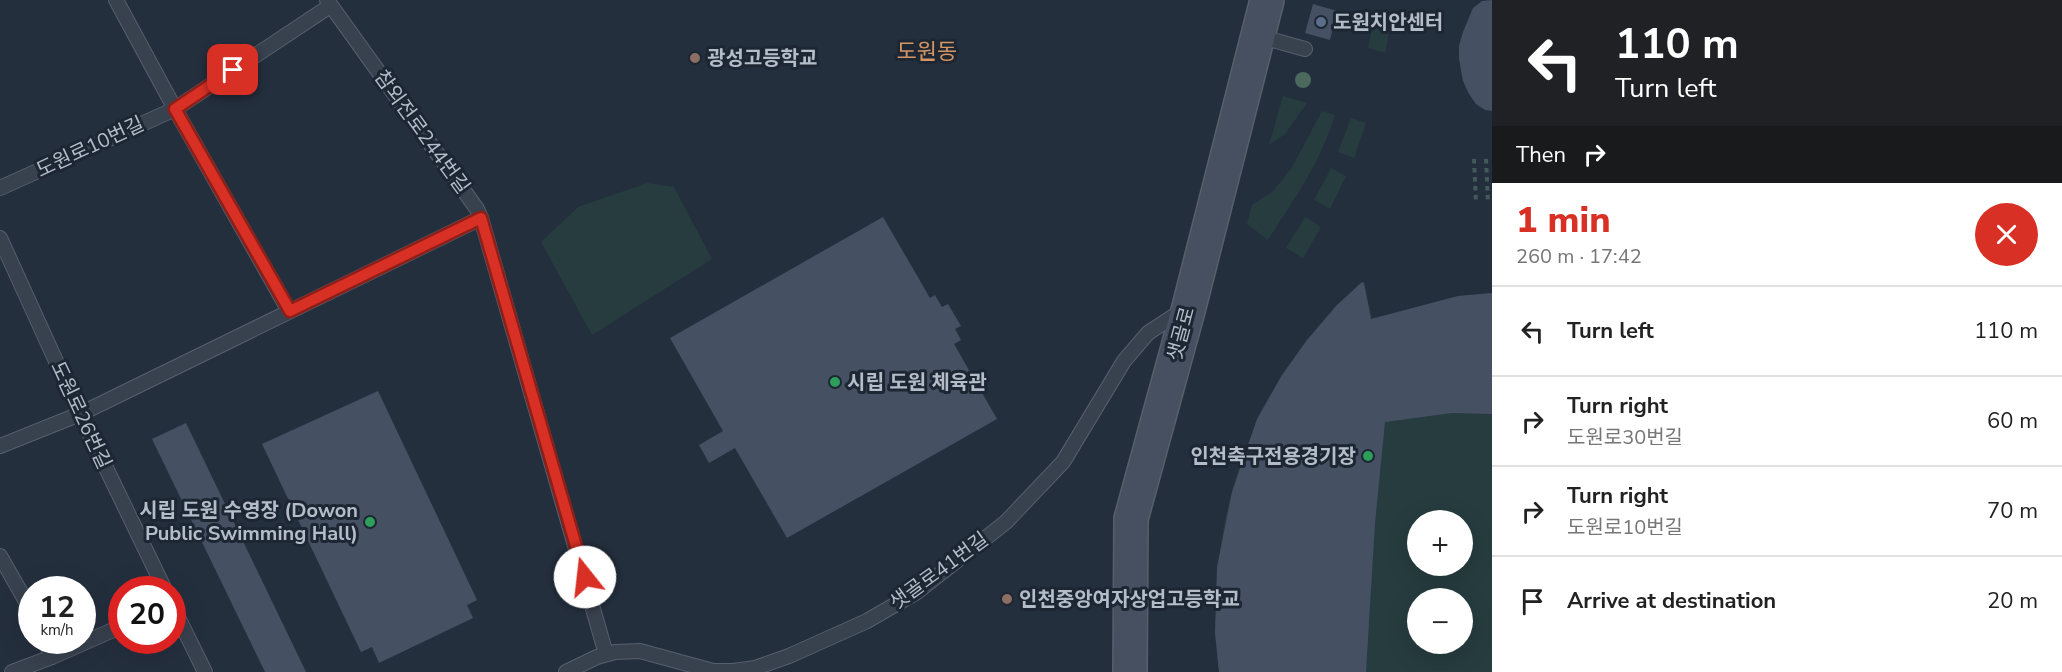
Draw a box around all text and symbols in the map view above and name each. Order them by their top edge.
place label: 도원치안센터 [1333,9,1443,36]
marker: 도원치안센터 [1314,15,1328,29]
text: 110 m [1615,16,1739,73]
icon: left [1516,24,1594,102]
district label: 도원동 [897,37,957,67]
pin [207,44,258,95]
place label: 광성고등학교 [707,45,817,72]
marker: 광성고등학교 [688,51,702,65]
icon: arrive [216,53,249,86]
street label: 참외전로244번길 [368,65,476,199]
text: Turn left [1615,70,1716,107]
street label: 도원로10번길 [32,110,148,184]
icon: right [1578,138,1611,171]
text: Then [1516,140,1566,170]
text: 1 min [1516,196,1611,245]
button: close [1975,203,2038,266]
text: 260 m · 17:42 [1516,243,1642,270]
street label: 샛골로 [1161,304,1201,364]
icon: left [1516,315,1549,348]
text: Turn left [1567,316,1654,346]
text: 110 m [1974,316,2038,346]
street label: 도원로26번길 [44,357,118,473]
place label: 시립 도원 체육관 [847,369,987,396]
marker: 시립 도원 체육관 [828,375,842,389]
text: Turn right [1567,391,1668,421]
icon: right [1516,405,1549,438]
text: 60 m [1987,406,2038,436]
text: 도원로30번길 [1567,424,1683,451]
place label: 인천축구전용경기장 [1190,443,1356,470]
marker: 인천축구전용경기장 [1361,449,1375,463]
text: Turn right [1567,481,1668,511]
icon: right [1516,495,1549,528]
text: 70 m [1987,496,2038,526]
place label: 시립 도원 수영장 (Dowon Public Swimming Hall) [139,497,358,547]
map controls [1407,510,1473,654]
button: + [1407,510,1473,576]
text: 도원로10번길 [1567,514,1683,541]
marker: 시립 도원 수영장 (Dowon Public Swimming Hall) [363,515,377,529]
street label: 샛골로41번길 [884,526,994,616]
position arrow [553,545,617,609]
speed limit sign: 20 [108,576,186,654]
icon: arrive [1516,585,1549,618]
place label: 인천중앙여자상업고등학교 [1019,586,1240,613]
text: Arrive at destination [1567,586,1776,616]
text: 20 m [1987,586,2038,616]
text: 12 [39,587,75,628]
button: − [1407,588,1473,654]
marker: 인천중앙여자상업고등학교 [1000,592,1014,606]
text: km/h [40,620,74,640]

